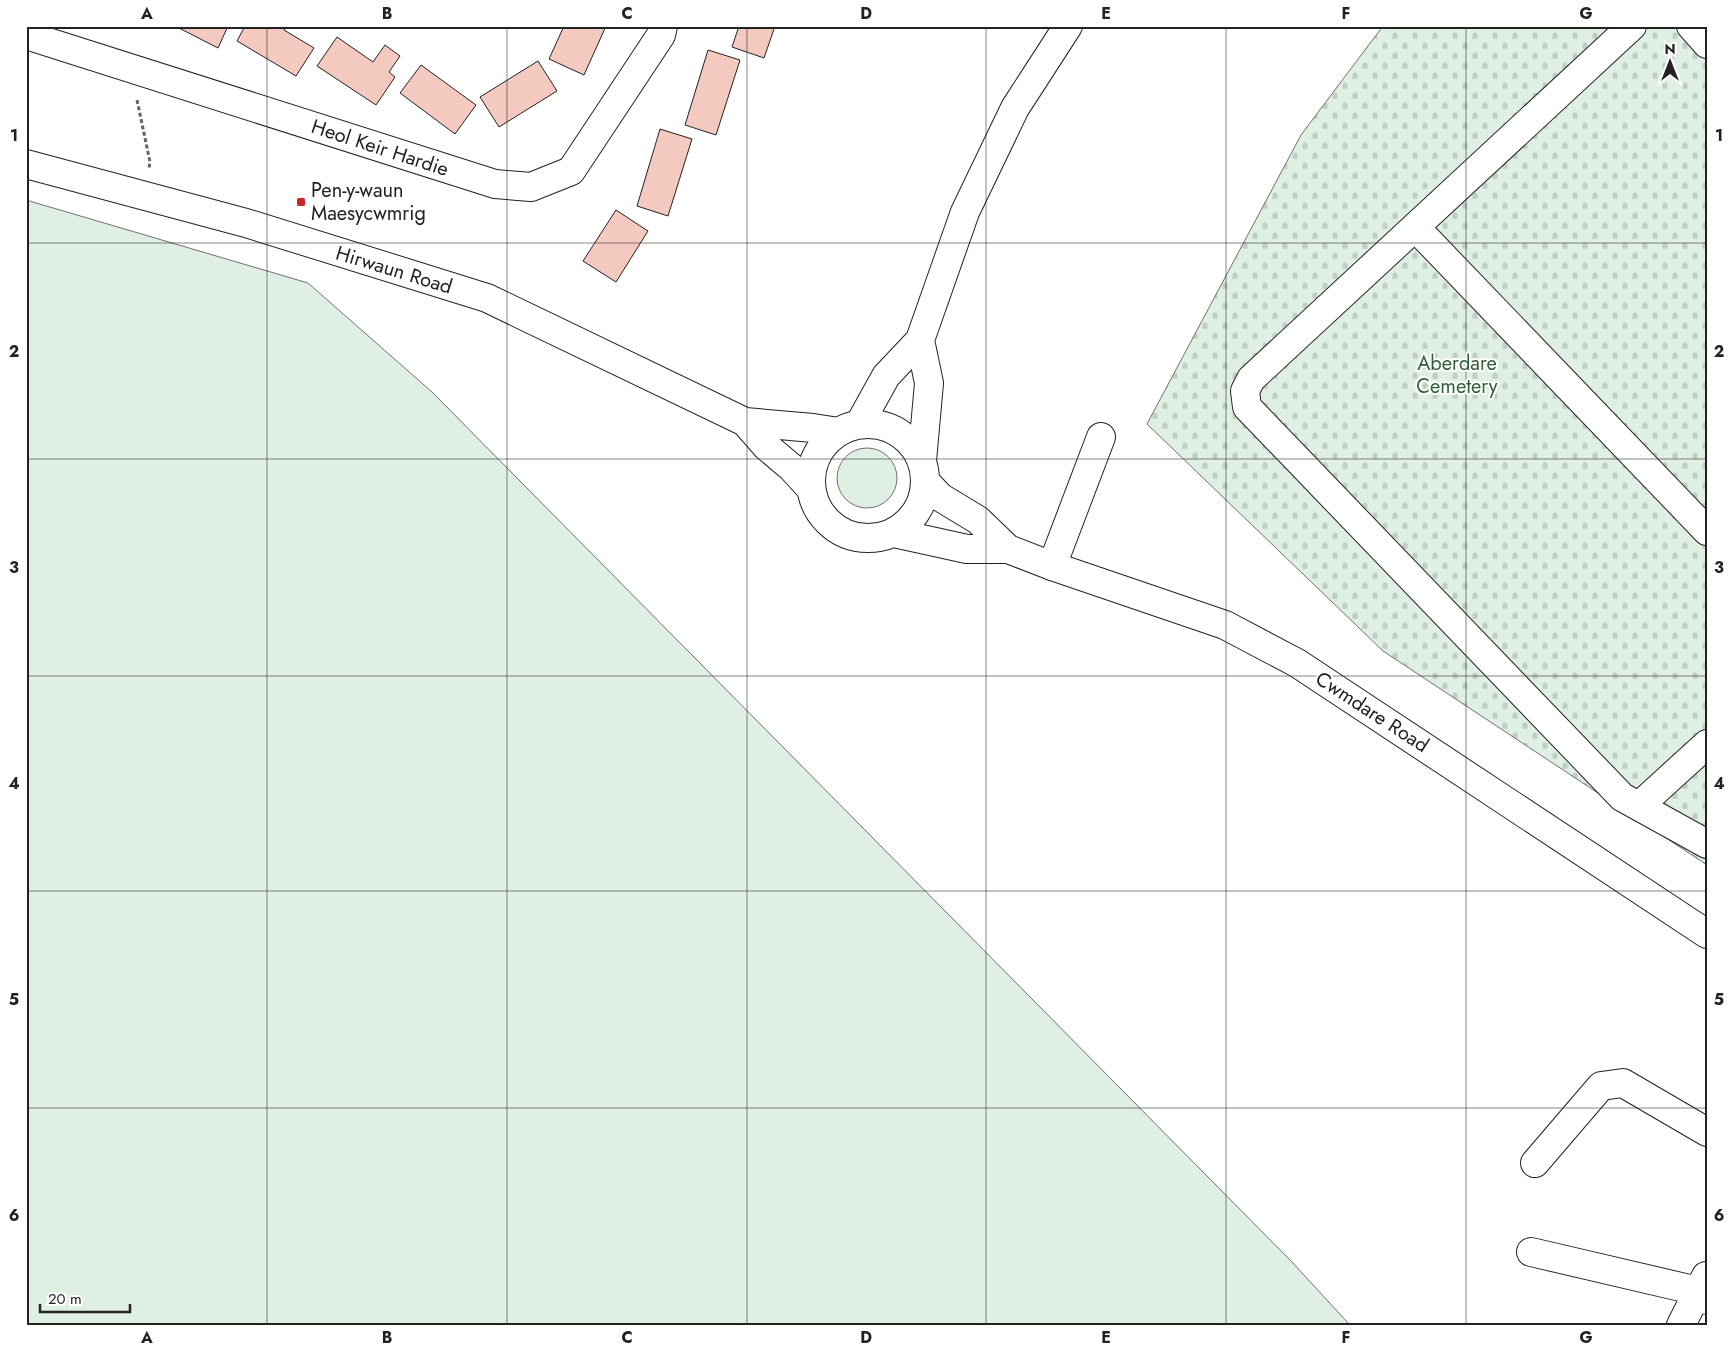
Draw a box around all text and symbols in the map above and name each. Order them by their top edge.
text: A [140,2,153,25]
text: B [382,2,392,25]
text: C [621,2,633,25]
text: D [860,2,872,25]
text: E [1101,2,1111,25]
text: F [1342,2,1350,25]
text: G [1579,2,1593,25]
north arrow [1646,38,1696,88]
text: N [1664,39,1676,59]
street label: Heol Keir Hardie [308,112,452,184]
text: 1 [10,124,18,147]
text: 1 [1715,124,1723,147]
place label: Pen-y-waun Maesycwmrig [311,176,426,228]
marker: Pen-y-waun Maesycwmrig [295,196,307,208]
street label: Hirwaun Road [332,239,456,301]
text: 2 [9,340,19,363]
text: 2 [1714,340,1724,363]
park label: Aberdare Cemetery [1416,349,1498,401]
text: 3 [9,556,19,579]
text: 3 [1714,556,1724,579]
street label: Cwmdare Road [1310,664,1434,760]
text: 4 [8,772,20,795]
text: 4 [1713,772,1725,795]
text: 5 [9,988,19,1011]
text: 5 [1714,988,1724,1011]
text: 6 [9,1204,19,1227]
text: 6 [1714,1204,1724,1227]
scale bar [40,1281,130,1313]
text: 20 m [48,1288,82,1310]
text: A [140,1326,153,1349]
text: B [382,1326,392,1349]
text: C [621,1326,633,1349]
text: D [860,1326,872,1349]
text: E [1101,1326,1111,1349]
text: F [1342,1326,1350,1349]
text: G [1579,1326,1593,1349]

